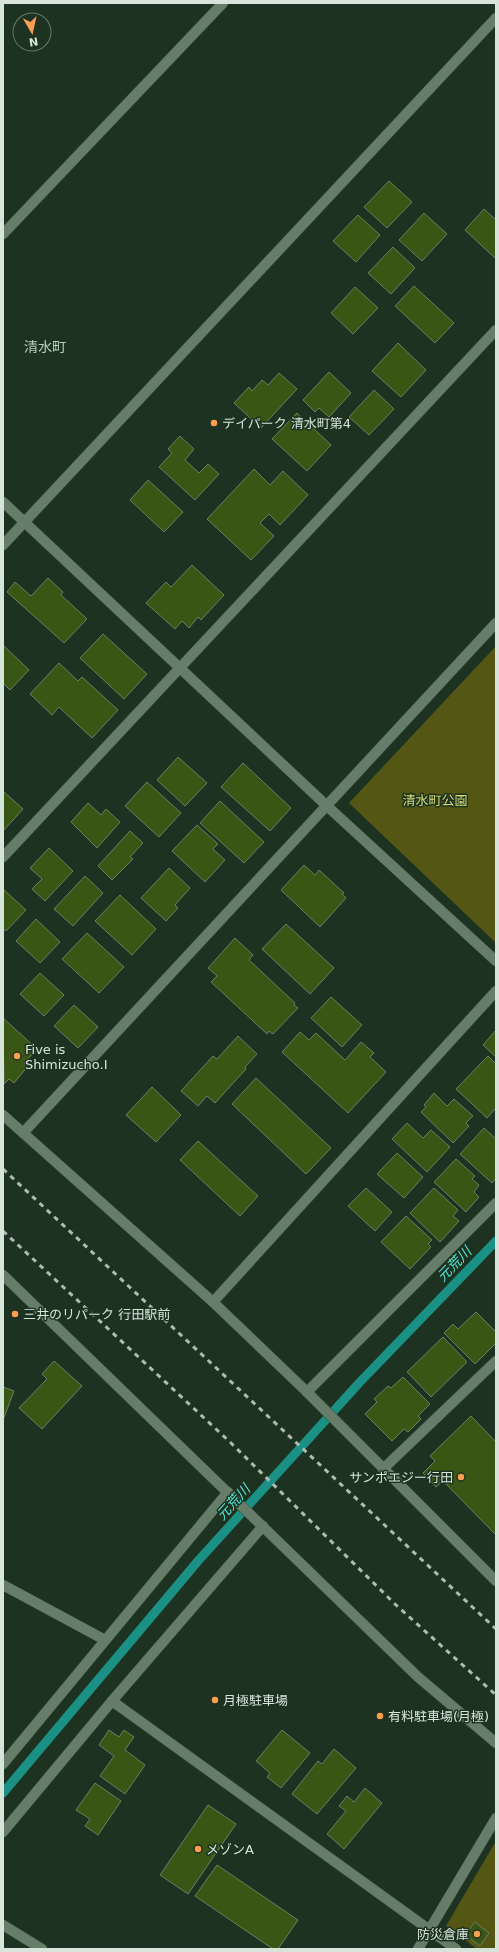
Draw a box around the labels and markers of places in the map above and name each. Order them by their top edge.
place label: デイパーク 清水町第4 [222,416,351,431]
marker: デイパーク 清水町第4 [209,418,219,428]
place label: Five is Shimizucho.Ⅰ [25,1042,108,1072]
marker: Five is Shimizucho.Ⅰ [12,1051,22,1061]
place label: 三井のリパーク 行田駅前 [23,1307,170,1322]
marker: 三井のリパーク 行田駅前 [10,1309,20,1319]
place label: サンポエジー行田 [349,1470,453,1485]
marker: サンポエジー行田 [456,1472,466,1482]
place label: 月極駐車場 [223,1693,288,1708]
marker: 月極駐車場 [210,1695,220,1705]
place label: 有料駐車場(月極) [388,1709,489,1724]
marker: 有料駐車場(月極) [375,1711,385,1721]
place label: メゾンA [206,1842,254,1857]
marker: メゾンA [193,1844,203,1854]
place label: 防災倉庫 [417,1927,469,1942]
marker: 防災倉庫 [472,1929,482,1939]

